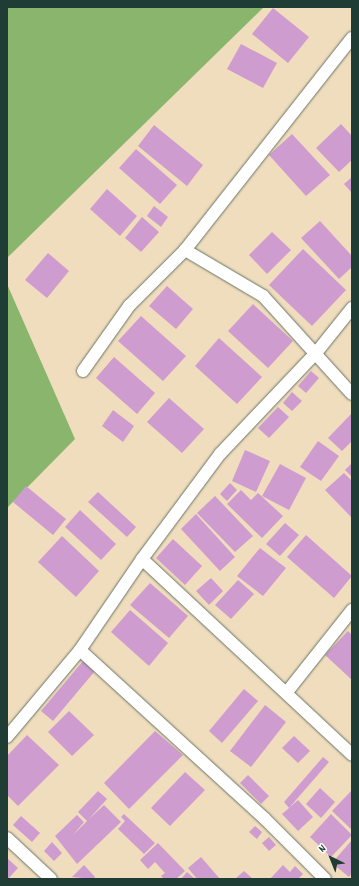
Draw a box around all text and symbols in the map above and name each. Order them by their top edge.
north arrow [311,838,351,878]
text: N [315,842,330,857]

